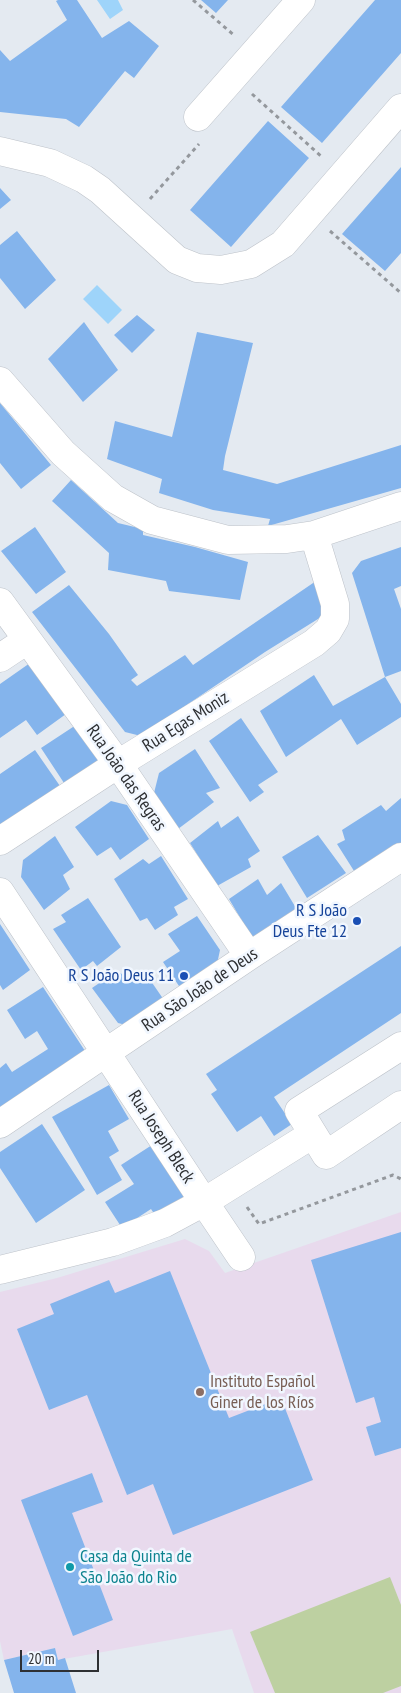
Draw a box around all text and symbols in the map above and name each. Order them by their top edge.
street label: Rua Egas Moniz [139,687,233,757]
street label: Rua João das Regras [81,721,171,835]
place label: R S João Deus Fte 12 [273,900,347,942]
marker: R S João Deus Fte 12 [351,915,363,927]
street label: Rua São João de Deus [138,943,262,1037]
place label: R S João Deus 11 [68,965,174,987]
marker: R S João Deus 11 [178,970,190,982]
street label: Rua Joseph Bleck [123,1087,199,1187]
place label: Instituto Español Giner de los Ríos [210,1371,315,1414]
marker: Instituto Español Giner de los Ríos [194,1386,206,1398]
place label: Casa da Quinta de São João do Rio [80,1546,192,1588]
marker: Casa da Quinta de São João do Rio [64,1561,76,1573]
scale bar [22,1640,101,1672]
text: 20 m [28,1649,54,1668]

